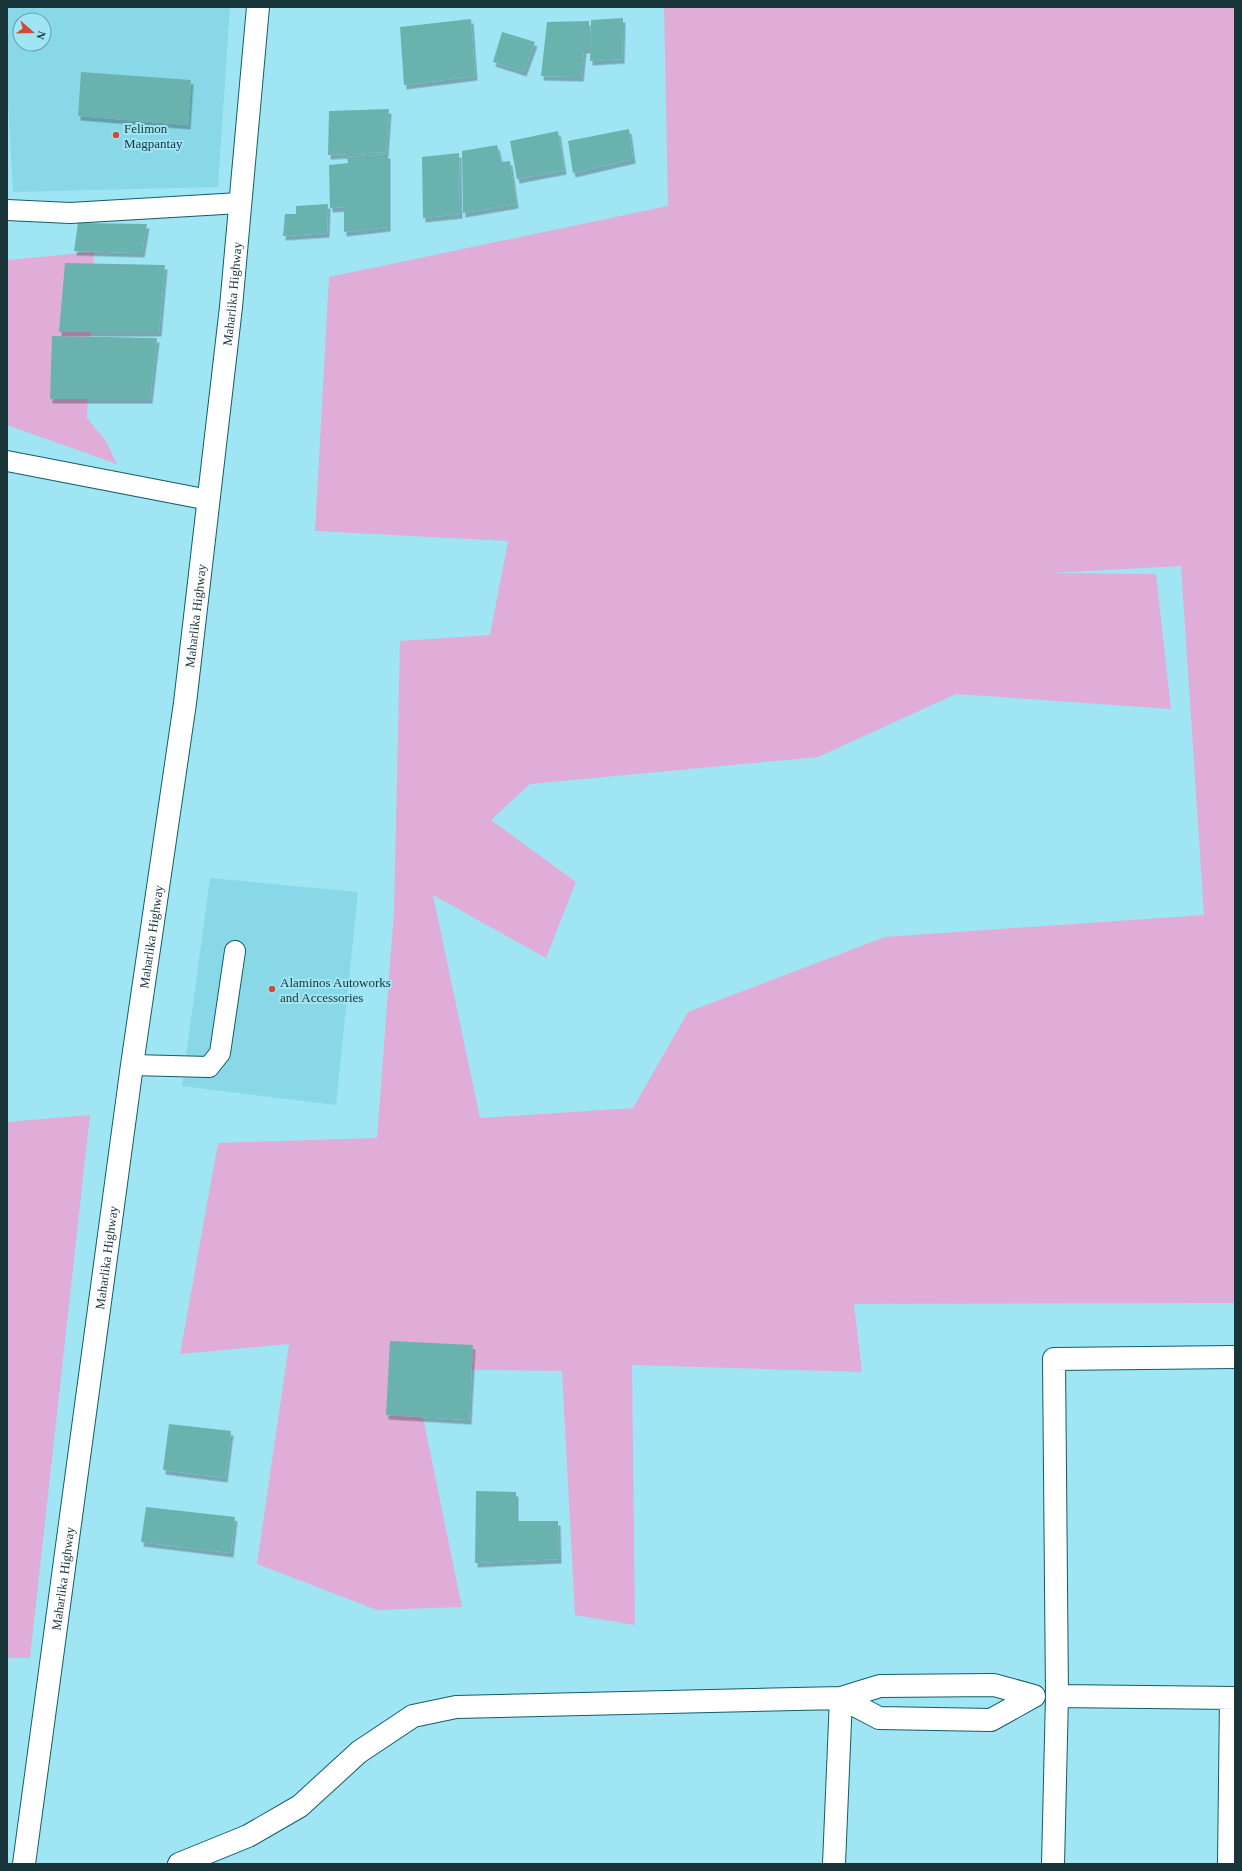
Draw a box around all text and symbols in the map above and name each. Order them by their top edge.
north arrow [12,12,52,52]
text: N [34,30,48,41]
place label: Felimon Magpantay [124,121,183,151]
marker: Felimon Magpantay [111,130,121,140]
street label: Maharlika Highway [220,241,245,347]
street label: Maharlika Highway [182,563,209,669]
street label: Maharlika Highway [136,883,166,989]
place label: Alaminos Autoworks and Accessories [280,975,391,1005]
marker: Alaminos Autoworks and Accessories [267,984,277,994]
street label: Maharlika Highway [92,1204,121,1310]
street label: Maharlika Highway [49,1525,78,1631]

